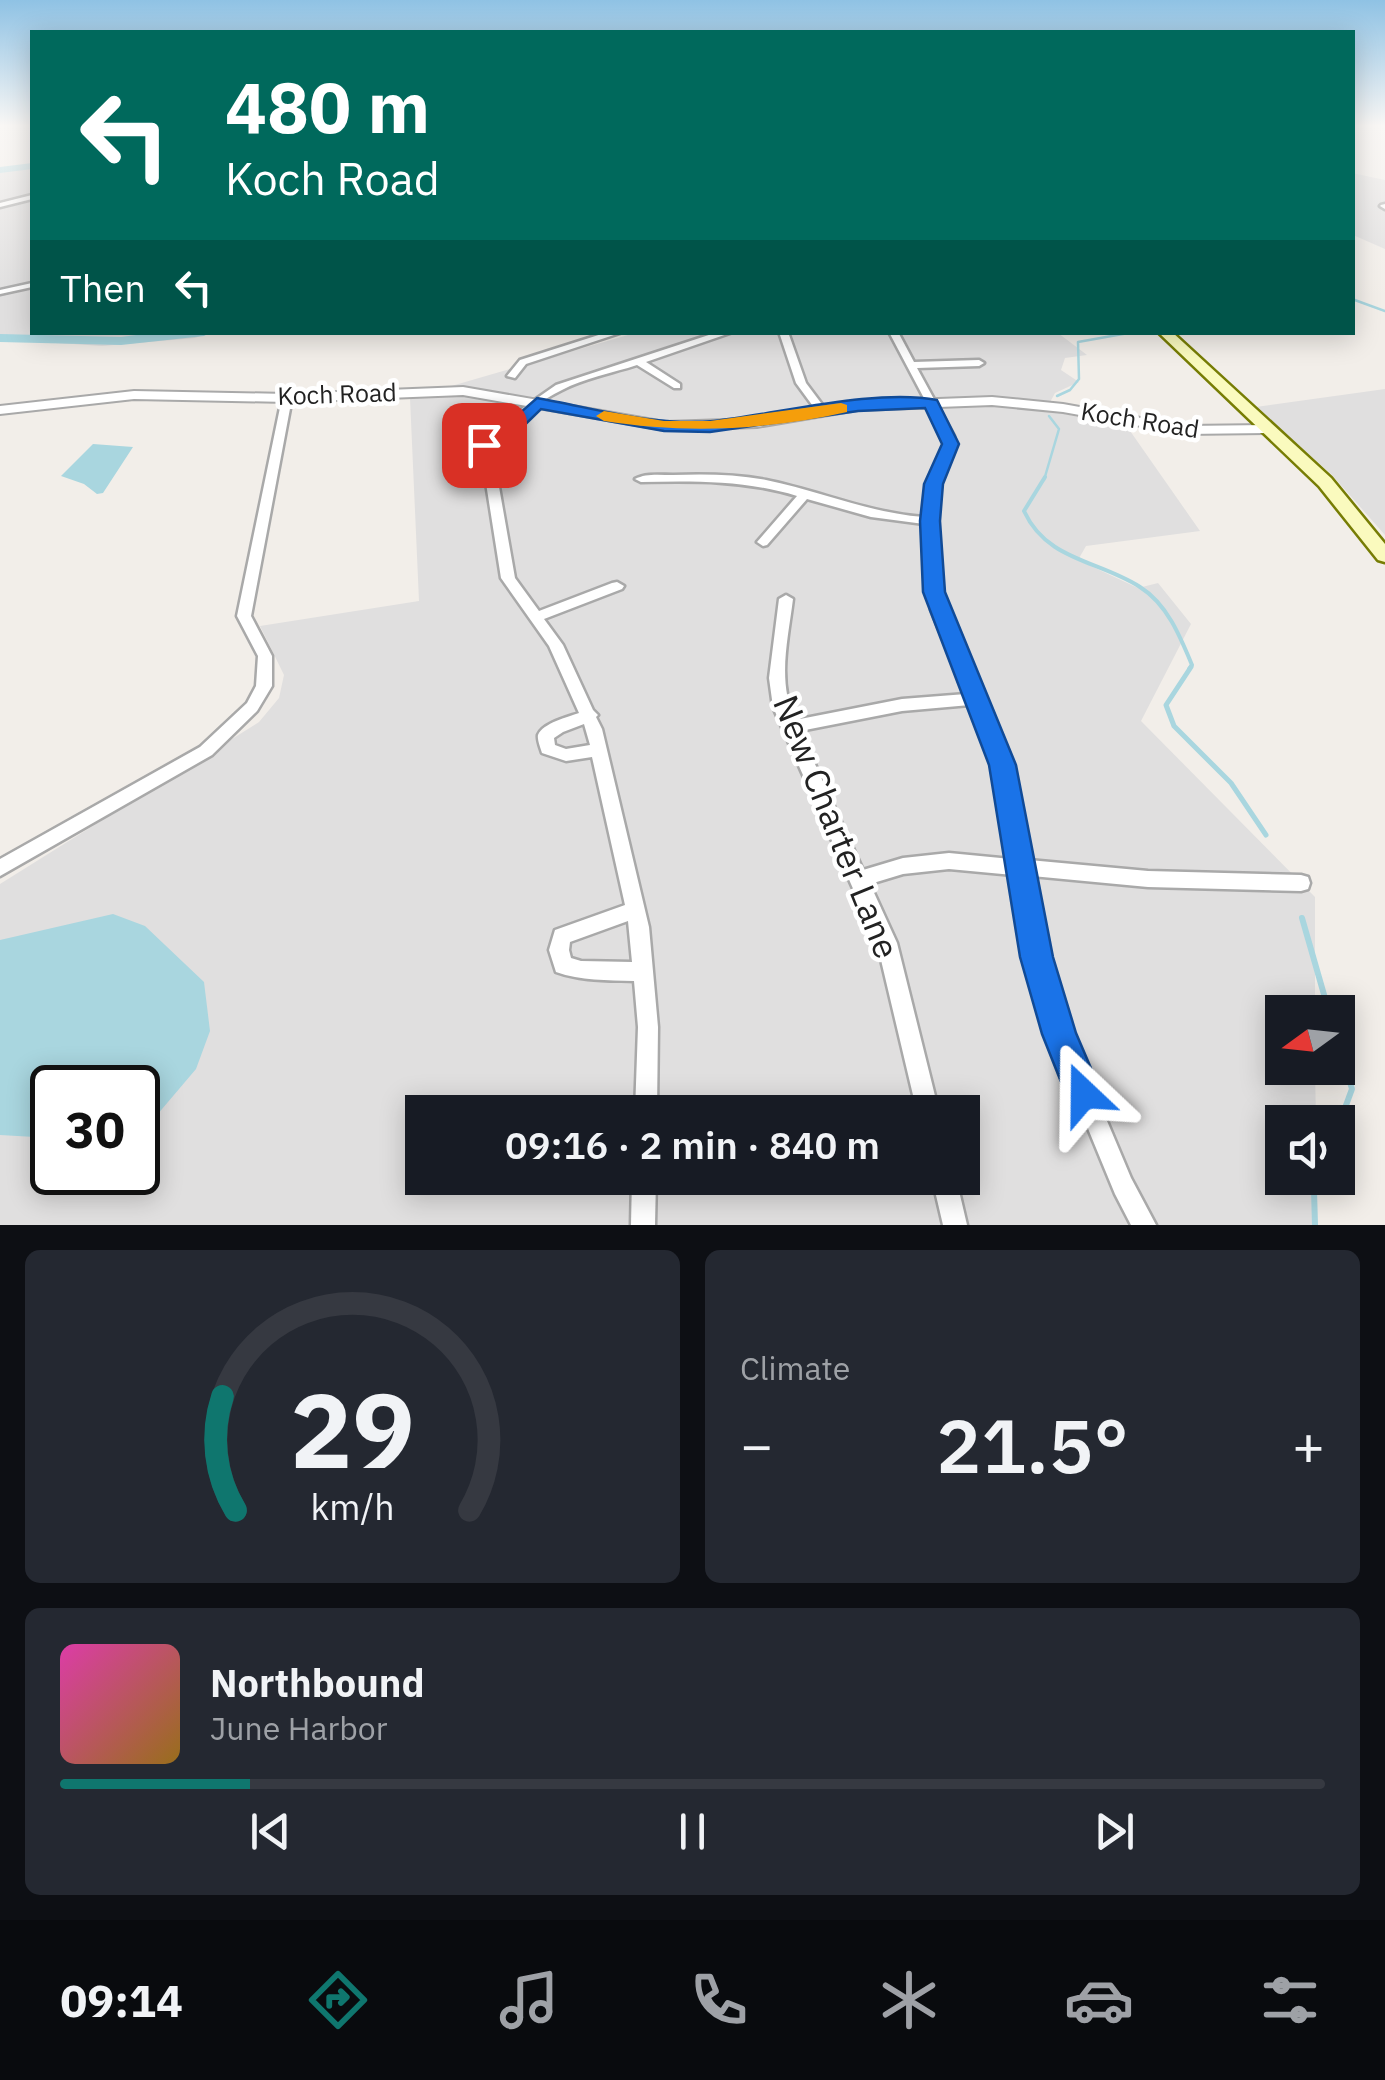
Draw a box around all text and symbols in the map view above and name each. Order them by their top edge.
text: 480 m [225,61,430,152]
icon: left [60,70,190,200]
text: Koch Road [225,149,440,207]
icon: left [166,260,221,315]
text: Then [60,263,146,312]
street label: Koch Road [277,375,397,412]
street label: Koch Road [1079,394,1202,445]
pin [442,403,527,488]
icon: arrive [457,418,512,473]
street label: New Charter Lane [763,688,911,965]
north arrow [1265,995,1355,1085]
map controls [1265,995,1355,1195]
position arrow [1032,1042,1136,1146]
speed limit sign: 30 [30,1065,160,1195]
button: sound [1265,1105,1355,1195]
text: 09:16 · 2 min · 840 m [505,1120,880,1169]
text: Climate [740,1347,850,1389]
text: 29 [290,1361,415,1497]
text: 21.5° [936,1396,1129,1494]
text: − [740,1409,773,1480]
text: + [1292,1409,1325,1480]
text: km/h [310,1483,395,1530]
text: Northbound [210,1658,425,1707]
text: June Harbor [210,1707,387,1749]
icon: previous [243,1804,298,1859]
icon: pause [665,1804,720,1859]
icon: next [1087,1804,1142,1859]
icon: directions [303,1965,373,2035]
icon: music [494,1965,564,2035]
icon: phone [684,1965,754,2035]
icon: climate [874,1965,944,2035]
icon: car [1064,1965,1134,2035]
icon: filters [1255,1965,1325,2035]
text: 09:14 [60,1971,183,2029]

